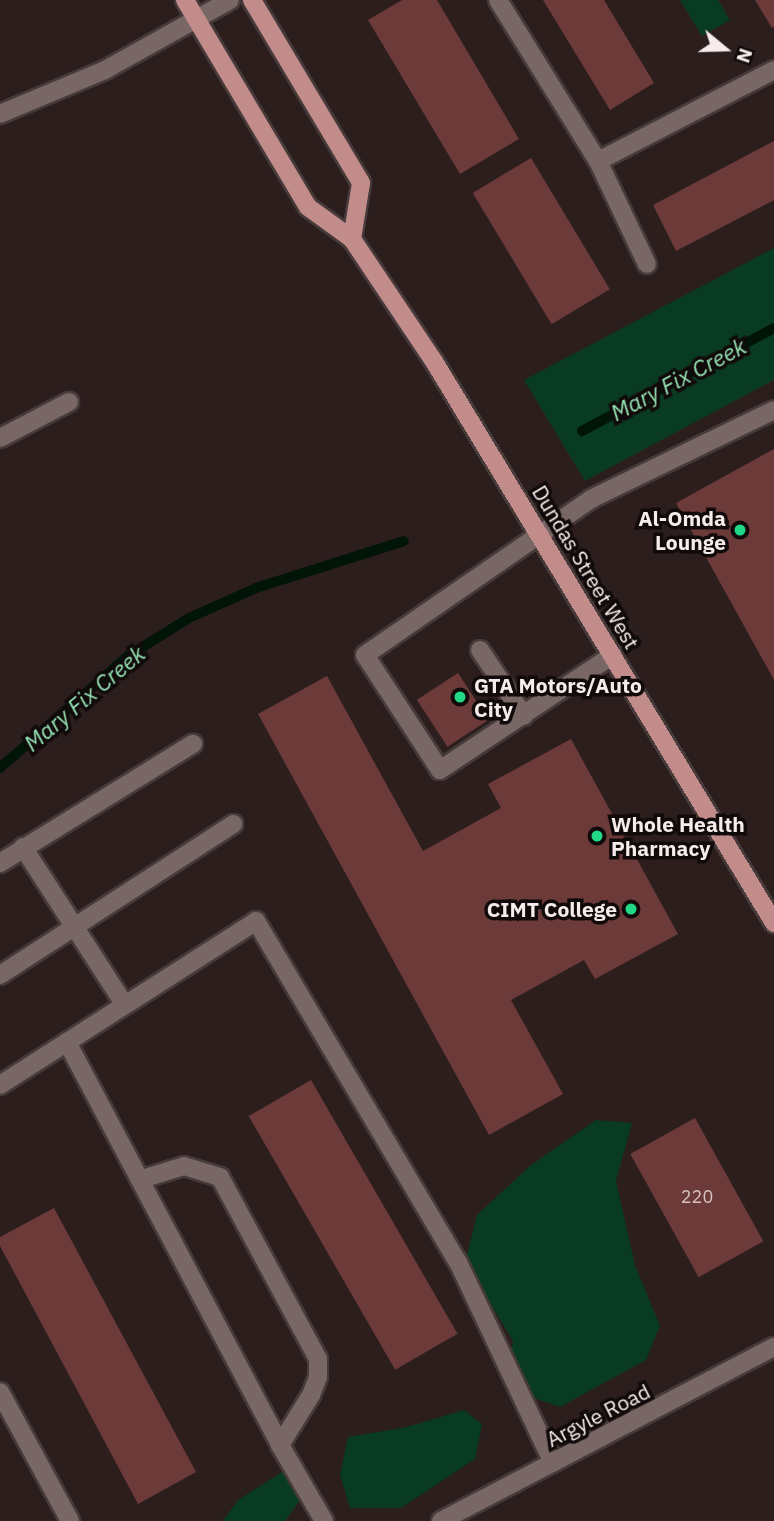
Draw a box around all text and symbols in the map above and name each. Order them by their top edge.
north arrow [690,14,760,84]
text: N [731,45,758,66]
water label: Mary Fix Creek [606,332,750,426]
street label: Dundas Street West [527,481,645,653]
place label: Al-Omda Lounge [638,505,726,555]
marker: Al-Omda Lounge [732,522,748,538]
water label: Mary Fix Creek [18,639,150,757]
place label: GTA Motors/Auto City [474,672,642,722]
marker: GTA Motors/Auto City [452,689,468,705]
place label: Whole Health Pharmacy [611,811,745,861]
marker: Whole Health Pharmacy [589,828,605,844]
place label: CIMT College [487,896,617,922]
marker: CIMT College [623,901,639,917]
house number: 220 [681,1186,713,1208]
street label: Argyle Road [542,1378,654,1452]

